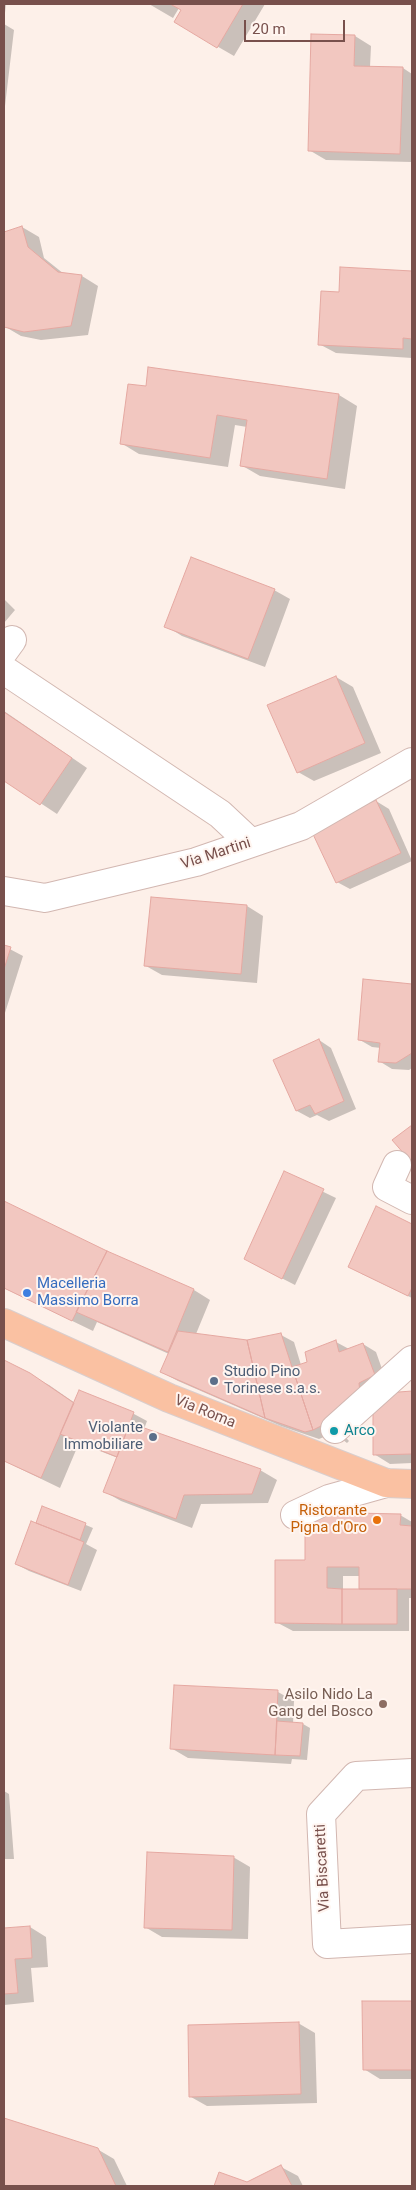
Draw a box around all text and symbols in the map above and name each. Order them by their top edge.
scale bar [246,10,347,42]
text: 20 m [252,20,286,38]
street label: Via Martini [179,834,253,874]
place label: Macelleria Massimo Borra [37,1275,139,1310]
marker: Macelleria Massimo Borra [21,1287,33,1299]
place label: Studio Pino Torinese s.a.s. [224,1363,321,1398]
marker: Studio Pino Torinese s.a.s. [208,1375,220,1387]
street label: Via Roma [172,1392,238,1432]
place label: Violante Immobiliare [64,1419,143,1454]
place label: Arco [344,1422,375,1440]
marker: Arco [328,1425,340,1437]
marker: Violante Immobiliare [147,1431,159,1443]
place label: Ristorante Pigna d'Oro [290,1502,367,1537]
marker: Ristorante Pigna d'Oro [371,1514,383,1526]
place label: Asilo Nido La Gang del Bosco [268,1686,373,1721]
marker: Asilo Nido La Gang del Bosco [377,1698,389,1710]
street label: Via Biscaretti [312,1823,334,1913]

